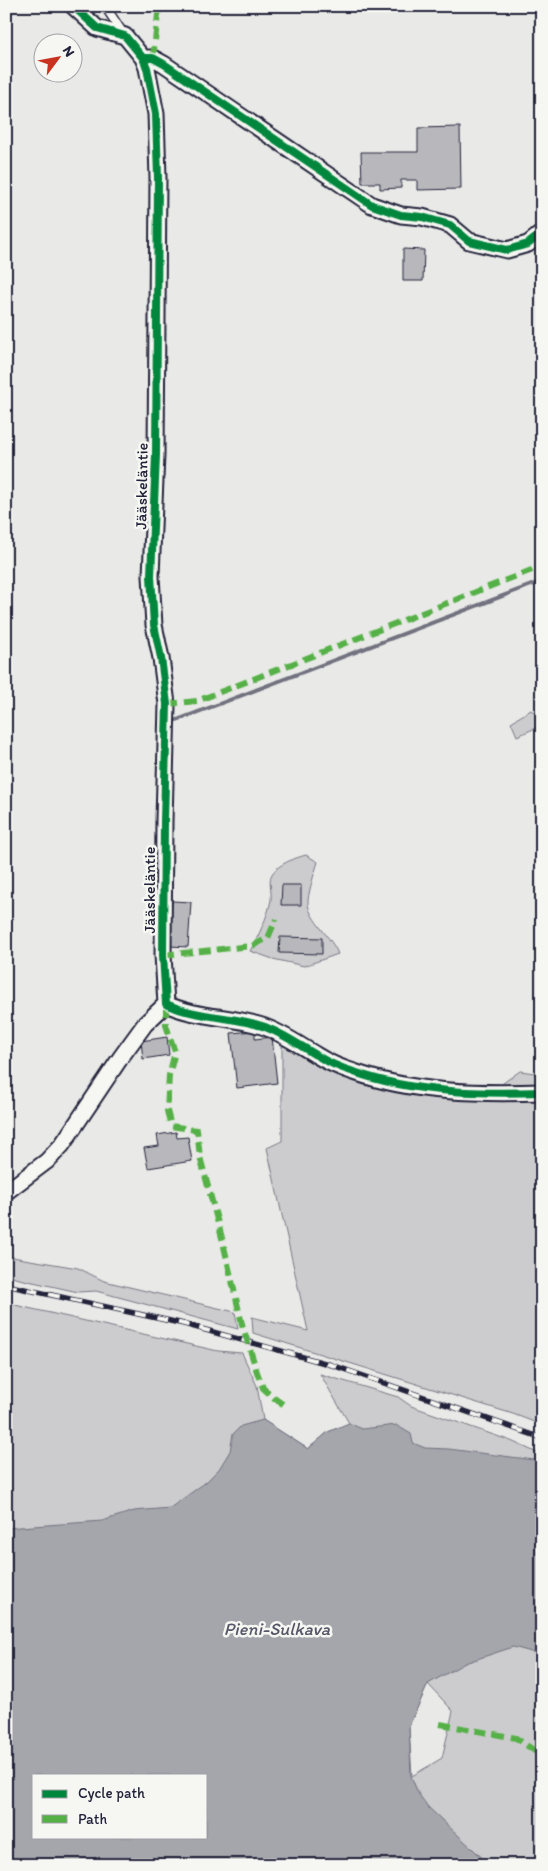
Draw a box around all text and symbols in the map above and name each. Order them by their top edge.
north arrow [32,32,82,82]
text: N [59,43,78,60]
street label: Jääskeläntie [131,442,152,530]
street label: Jääskeläntie [140,846,159,933]
water label: Pieni-Sulkava [224,1618,331,1640]
legend [32,1774,208,1838]
text: Cycle path [78,1784,145,1802]
text: Path [78,1810,107,1828]

